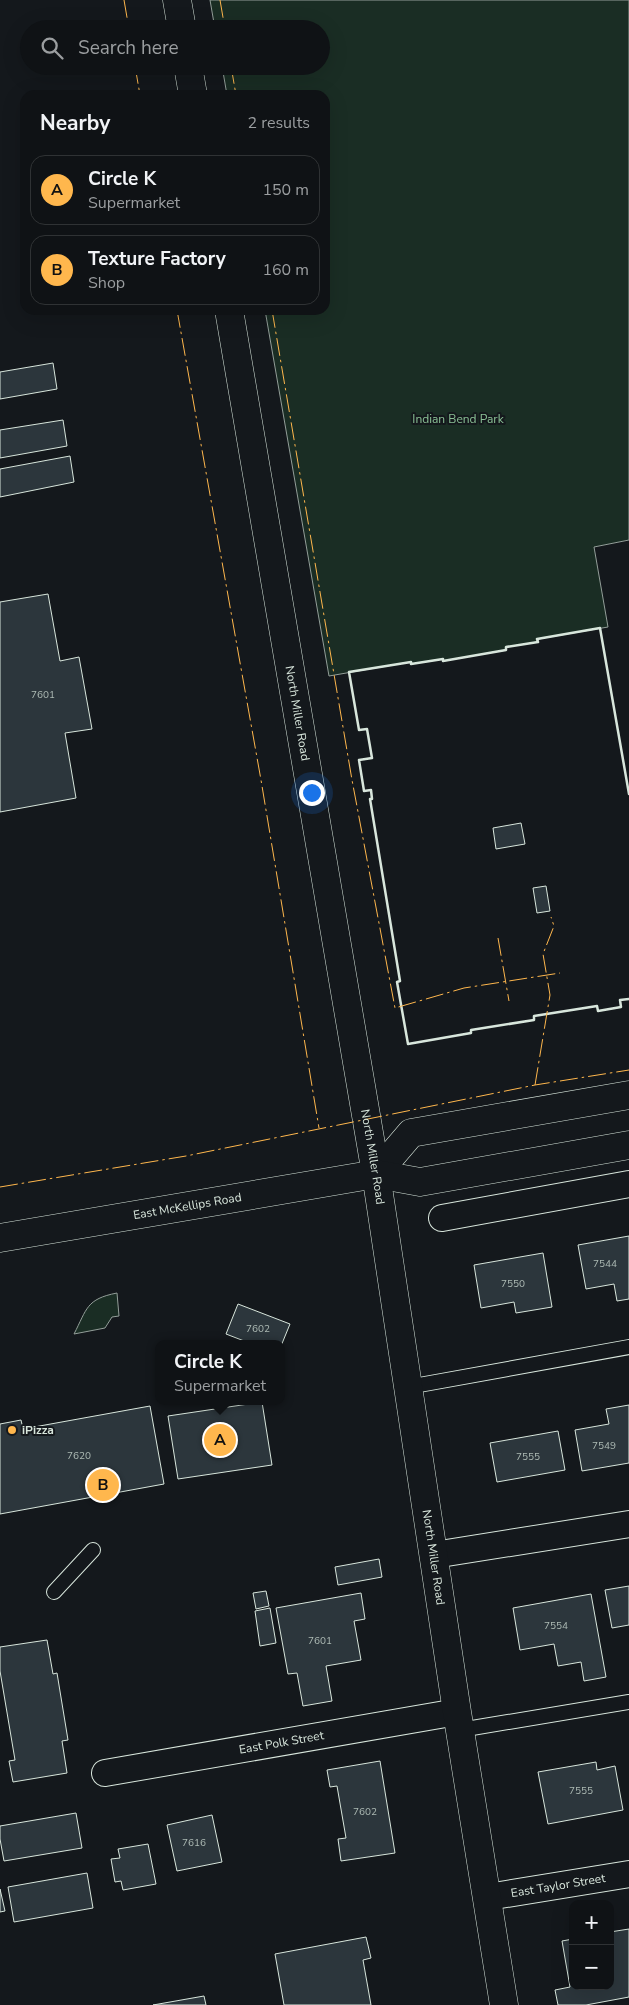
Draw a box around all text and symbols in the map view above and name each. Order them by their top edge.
search box [20,20,330,75]
icon: search [38,34,66,62]
text: Search here [78,35,179,61]
text: Nearby [40,109,110,137]
text: 2 results [248,112,310,134]
text: Circle K [88,166,156,192]
text: A [51,179,63,201]
text: 150 m [262,179,309,201]
text: Supermarket [88,192,180,214]
text: Texture Factory [88,246,226,272]
text: B [51,259,63,281]
text: 160 m [262,259,309,281]
text: Shop [88,272,125,294]
park label: Indian Bend Park [412,411,505,427]
street label: North Miller Road [282,664,314,762]
house number: 7601 [31,688,55,702]
your location [299,780,325,806]
street label: North Miller Road [357,1108,388,1206]
street label: East McKellips Road [132,1189,243,1223]
house number: 7544 [593,1257,617,1271]
house number: 7550 [501,1277,525,1291]
house number: 7602 [246,1322,270,1336]
popup [155,1340,285,1405]
text: Circle K [174,1349,242,1375]
text: Supermarket [174,1375,266,1397]
pin: A [204,1421,236,1459]
place label: iPizza [22,1422,54,1438]
marker: iPizza [6,1424,18,1436]
house number: 7549 [592,1439,616,1453]
house number: 7620 [67,1449,91,1463]
house number: 7555 [516,1450,540,1464]
pin: B [87,1466,119,1504]
street label: North Miller Road [419,1509,449,1606]
house number: 7554 [544,1619,568,1633]
house number: 7601 [308,1634,332,1648]
street label: East Polk Street [238,1727,326,1758]
house number: 7555 [569,1784,593,1798]
house number: 7602 [353,1805,377,1819]
house number: 7616 [182,1836,206,1850]
street label: East Taylor Street [510,1870,607,1901]
map controls [569,1900,614,1990]
button: + [569,1900,614,1945]
button: − [569,1945,614,1990]

